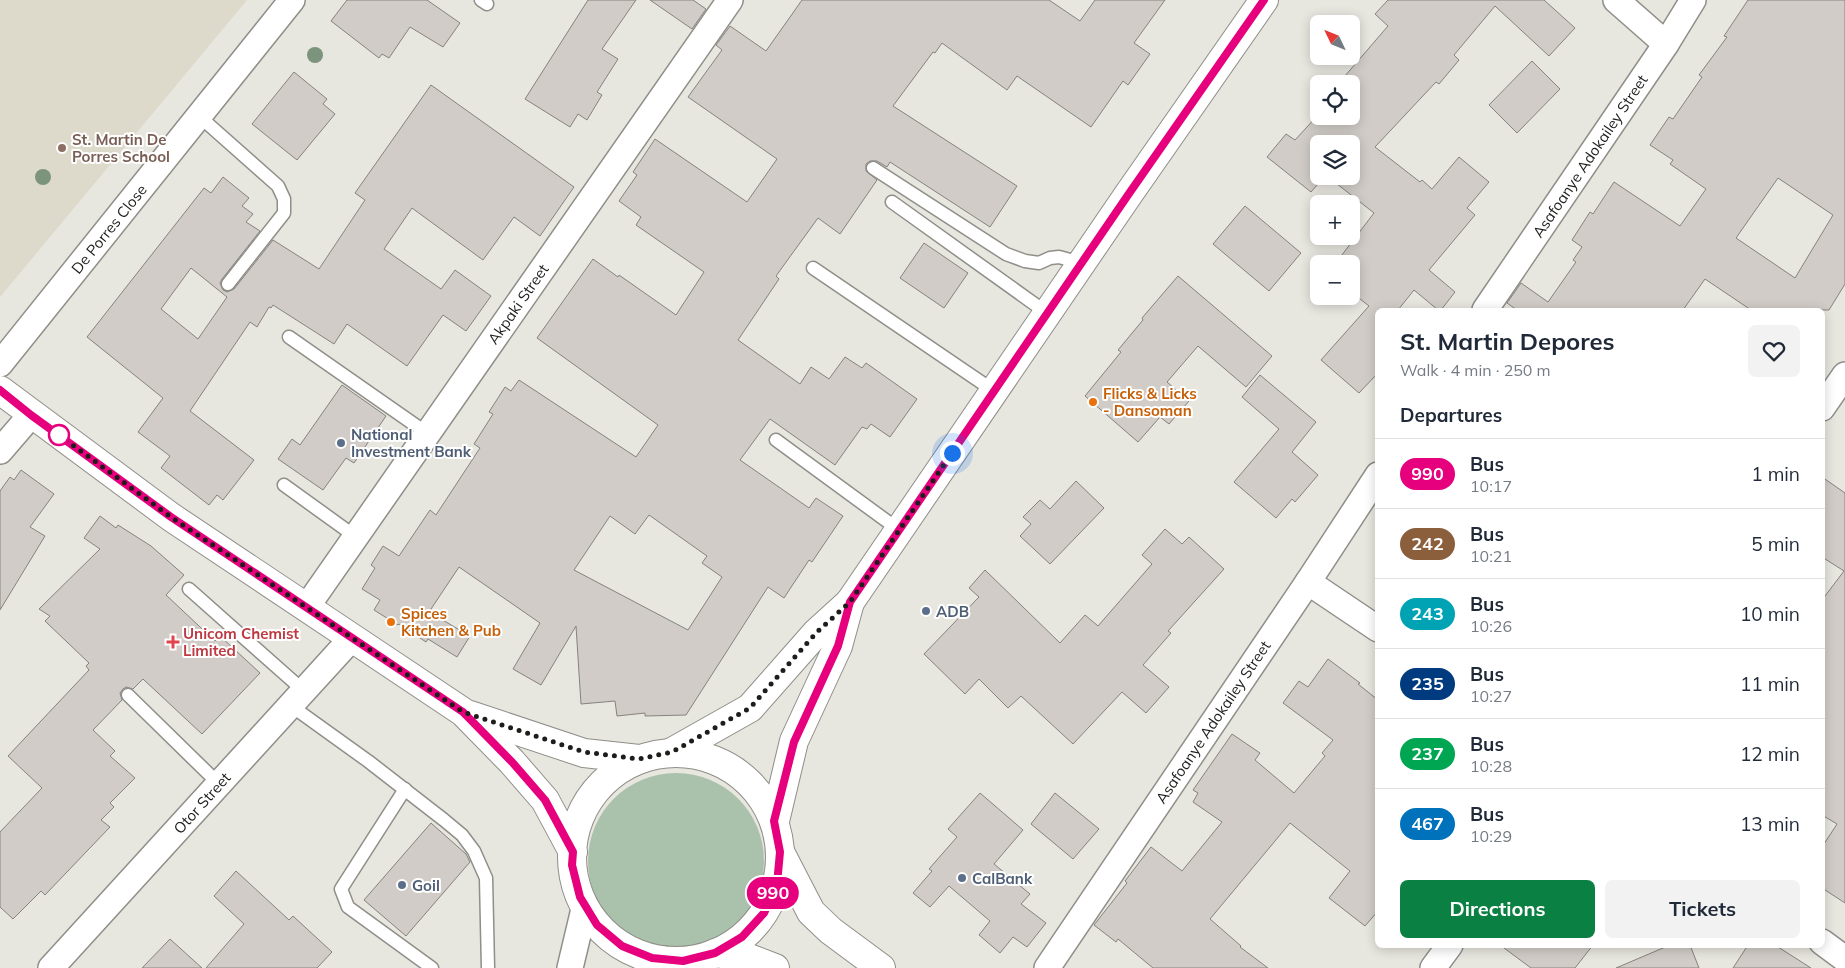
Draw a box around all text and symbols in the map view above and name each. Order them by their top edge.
north arrow [1310,15,1360,65]
map controls [1310,15,1360,305]
street label: Asafoanye Adokailey Street [1528,71,1652,241]
button: locate [1310,75,1360,125]
place label: St. Martin De Porres School [72,130,170,166]
button: layers [1310,135,1360,185]
marker: St. Martin De Porres School [56,142,68,154]
street label: De Porres Close [67,180,151,278]
button: + [1310,195,1360,245]
button: − [1310,255,1360,305]
street label: Akpaki Street [483,260,553,348]
button: heart [1748,325,1800,377]
text: St. Martin Depores [1400,326,1615,356]
text: Walk · 4 min · 250 m [1400,360,1551,380]
place label: Flicks & Licks - Dansoman [1103,384,1197,420]
marker: Flicks & Licks - Dansoman [1087,396,1099,408]
text: Departures [1400,403,1502,427]
unlabelled marker [48,424,70,446]
place label: National Investment Bank [351,425,472,461]
marker: National Investment Bank [335,437,347,449]
your location [940,441,965,466]
text: Bus [1470,452,1504,476]
text: 990 [1411,462,1444,485]
text: 1 min [1751,462,1800,486]
text: 10:17 [1470,476,1512,496]
text: Bus [1470,522,1504,546]
text: 242 [1411,532,1444,555]
text: 5 min [1751,532,1800,556]
text: 10:21 [1470,546,1512,566]
text: Bus [1470,592,1504,616]
place label: ADB [936,602,969,621]
text: 243 [1411,602,1444,625]
text: 10 min [1740,602,1800,626]
place label: Spices Kitchen & Pub [401,604,501,640]
marker: ADB [920,605,932,617]
marker: Spices Kitchen & Pub [385,616,397,628]
text: 10:26 [1470,616,1512,636]
place label: Unicom Chemist Limited [183,624,299,660]
marker: Unicom Chemist Limited [167,636,179,648]
street label: Asafoanye Adokailey Street [1151,637,1275,807]
text: Bus [1470,662,1504,686]
text: 235 [1411,672,1444,695]
text: 11 min [1740,672,1800,696]
text: 10:27 [1470,686,1512,706]
text: Bus [1470,732,1504,756]
text: 237 [1411,742,1444,765]
text: 12 min [1740,742,1800,766]
text: 10:28 [1470,756,1512,776]
street label: Otor Street [169,768,235,838]
text: Bus [1470,802,1504,826]
text: 467 [1411,812,1444,835]
text: 13 min [1740,812,1800,836]
text: 10:29 [1470,826,1512,846]
place label: CalBank [972,869,1033,888]
marker: CalBank [956,872,968,884]
place label: Goil [412,876,440,895]
line badge: 990 [744,877,802,909]
marker: Goil [396,879,408,891]
button: Directions [1400,880,1595,938]
button: Tickets [1605,880,1800,938]
text: 990 [757,881,789,904]

